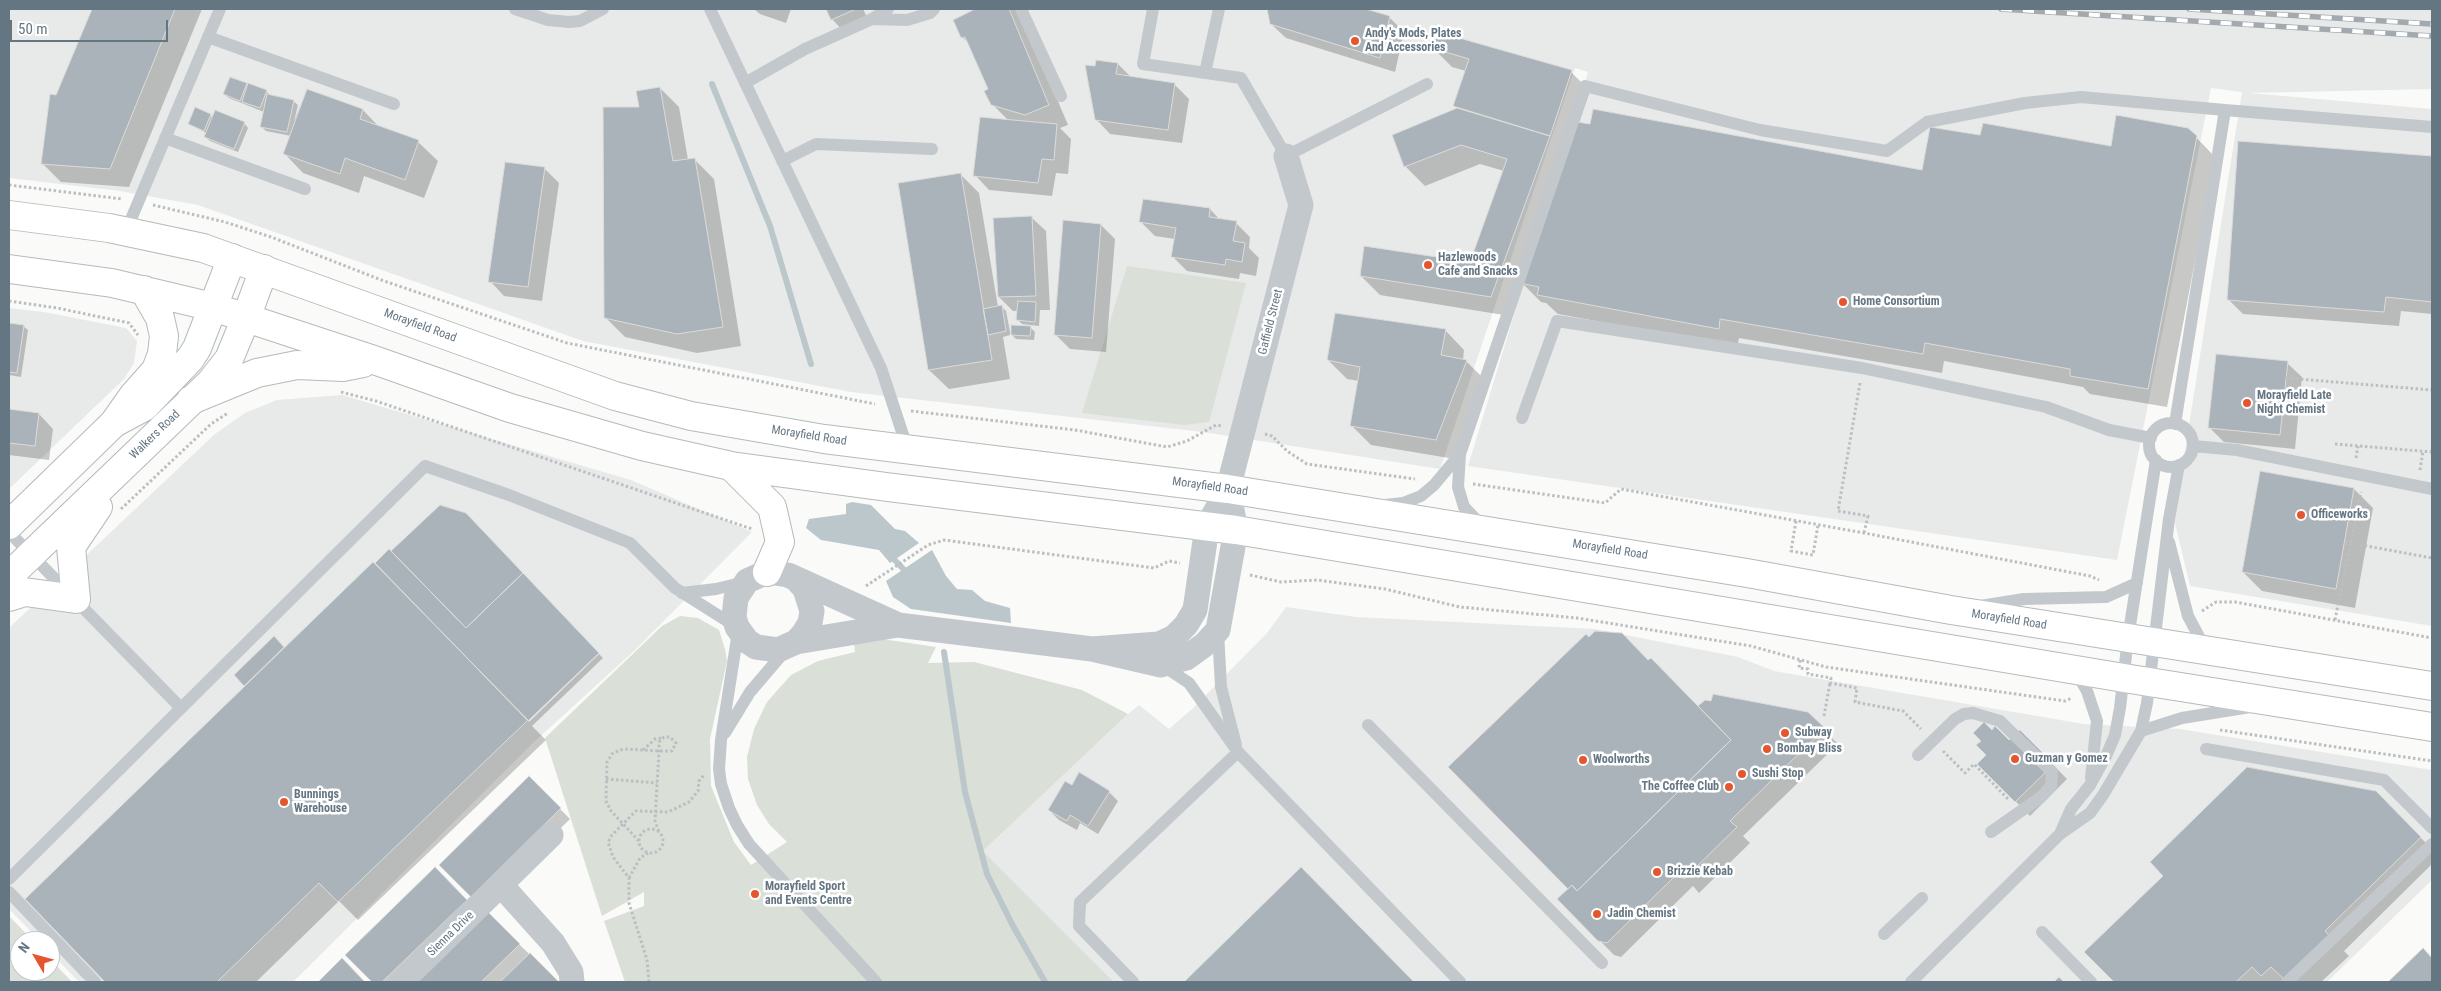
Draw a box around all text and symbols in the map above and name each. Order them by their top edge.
scale bar [12,10,170,42]
text: 50 m [18,20,48,38]
place label: Andy's Mods, Plates And Accessories [1365,27,1461,55]
marker: Andy's Mods, Plates And Accessories [1349,35,1361,47]
place label: Hazlewoods Cafe and Snacks [1438,251,1518,279]
marker: Hazlewoods Cafe and Snacks [1422,259,1434,271]
street label: Gaffield Street [1256,288,1286,356]
place label: Home Consortium [1853,295,1940,309]
marker: Home Consortium [1837,296,1849,308]
street label: Morayfield Road [382,306,458,346]
place label: Morayfield Late Night Chemist [2257,389,2332,417]
marker: Morayfield Late Night Chemist [2241,397,2253,409]
street label: Walkers Road [127,407,183,463]
street label: Morayfield Road [770,423,848,449]
street label: Morayfield Road [1171,475,1249,499]
place label: Officeworks [2311,508,2368,522]
marker: Officeworks [2295,509,2307,521]
street label: Morayfield Road [1571,537,1649,563]
street label: Morayfield Road [1970,607,2048,633]
place label: Subway [1795,726,1832,740]
marker: Subway [1779,727,1791,739]
place label: Bombay Bliss [1777,742,1842,756]
marker: Bombay Bliss [1761,743,1773,755]
place label: Guzman y Gomez [2025,752,2108,766]
place label: Woolworths [1593,753,1650,767]
marker: Guzman y Gomez [2009,753,2021,765]
marker: Woolworths [1577,754,1589,766]
place label: Sushi Stop [1752,767,1803,781]
marker: Sushi Stop [1736,768,1748,780]
place label: The Coffee Club [1642,780,1719,794]
marker: The Coffee Club [1723,781,1735,793]
place label: Bunnings Warehouse [294,788,347,816]
marker: Bunnings Warehouse [278,796,290,808]
place label: Brizzie Kebab [1667,865,1733,879]
marker: Brizzie Kebab [1651,866,1663,878]
place label: Morayfield Sport and Events Centre [765,880,852,908]
marker: Morayfield Sport and Events Centre [749,888,761,900]
place label: Jadin Chemist [1607,907,1676,921]
street label: Sienna Drive [425,908,477,960]
marker: Jadin Chemist [1591,908,1603,920]
north arrow [10,931,60,981]
text: N [15,939,33,956]

